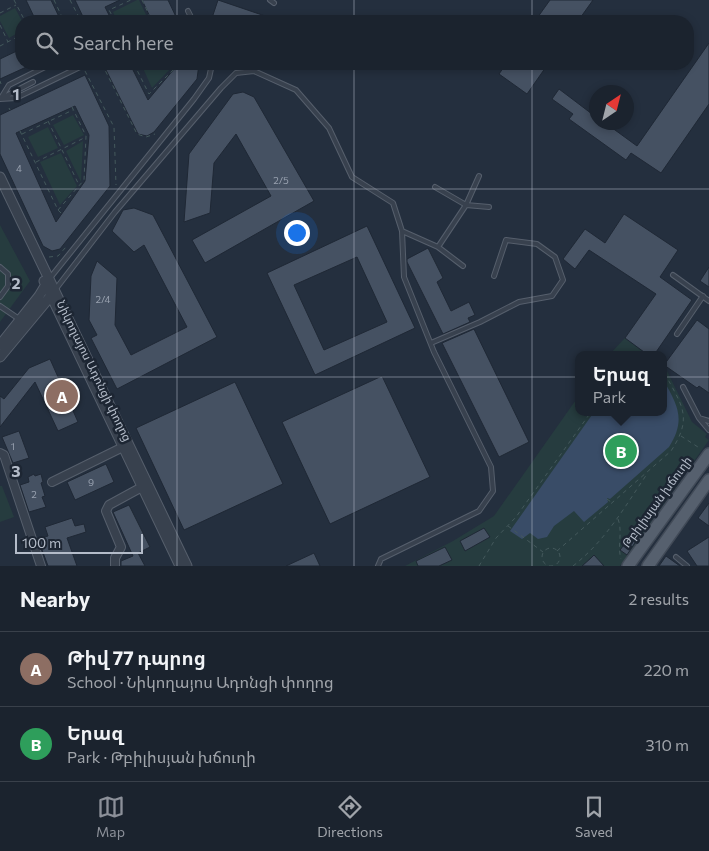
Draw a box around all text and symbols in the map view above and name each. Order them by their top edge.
search box [15,15,694,70]
icon: search [33,29,61,57]
text: Search here [73,31,173,54]
text: 1 [12,84,20,103]
north arrow [589,85,634,130]
house number: 4 [16,162,22,174]
house number: 2/5 [273,174,289,186]
your location [284,220,310,246]
text: 2 [11,273,21,292]
house number: 2/4 [95,293,111,305]
street label: Նիկողայոս Ադոնցի փողոց [54,298,135,444]
popup [575,351,667,416]
text: Երազ [593,362,649,385]
pin: A [46,377,78,415]
text: Park [593,387,626,406]
pin: B [605,432,637,470]
house number: 1 [11,440,15,452]
street label: Թբիլիսյան խճուղի [618,453,695,550]
text: 3 [11,461,21,480]
house number: 9 [88,476,94,488]
house number: 2 [31,488,37,500]
scale bar [15,531,142,554]
text: 100 m [22,534,61,551]
text: Nearby [20,586,90,611]
text: 2 results [628,589,689,608]
text: Թիվ 77 դպրոց [67,646,206,669]
text: A [30,660,42,679]
text: 220 m [644,660,689,679]
text: School · Նիկողայոս Ադոնցի փողոց [67,672,334,691]
text: Երազ [67,721,124,744]
text: B [31,735,41,754]
text: 310 m [646,735,689,754]
text: Park · Թբիլիսյան խճուղի [67,747,256,766]
tab: Map [96,793,125,840]
tab: Directions [317,793,383,840]
tab: Saved [575,793,613,840]

